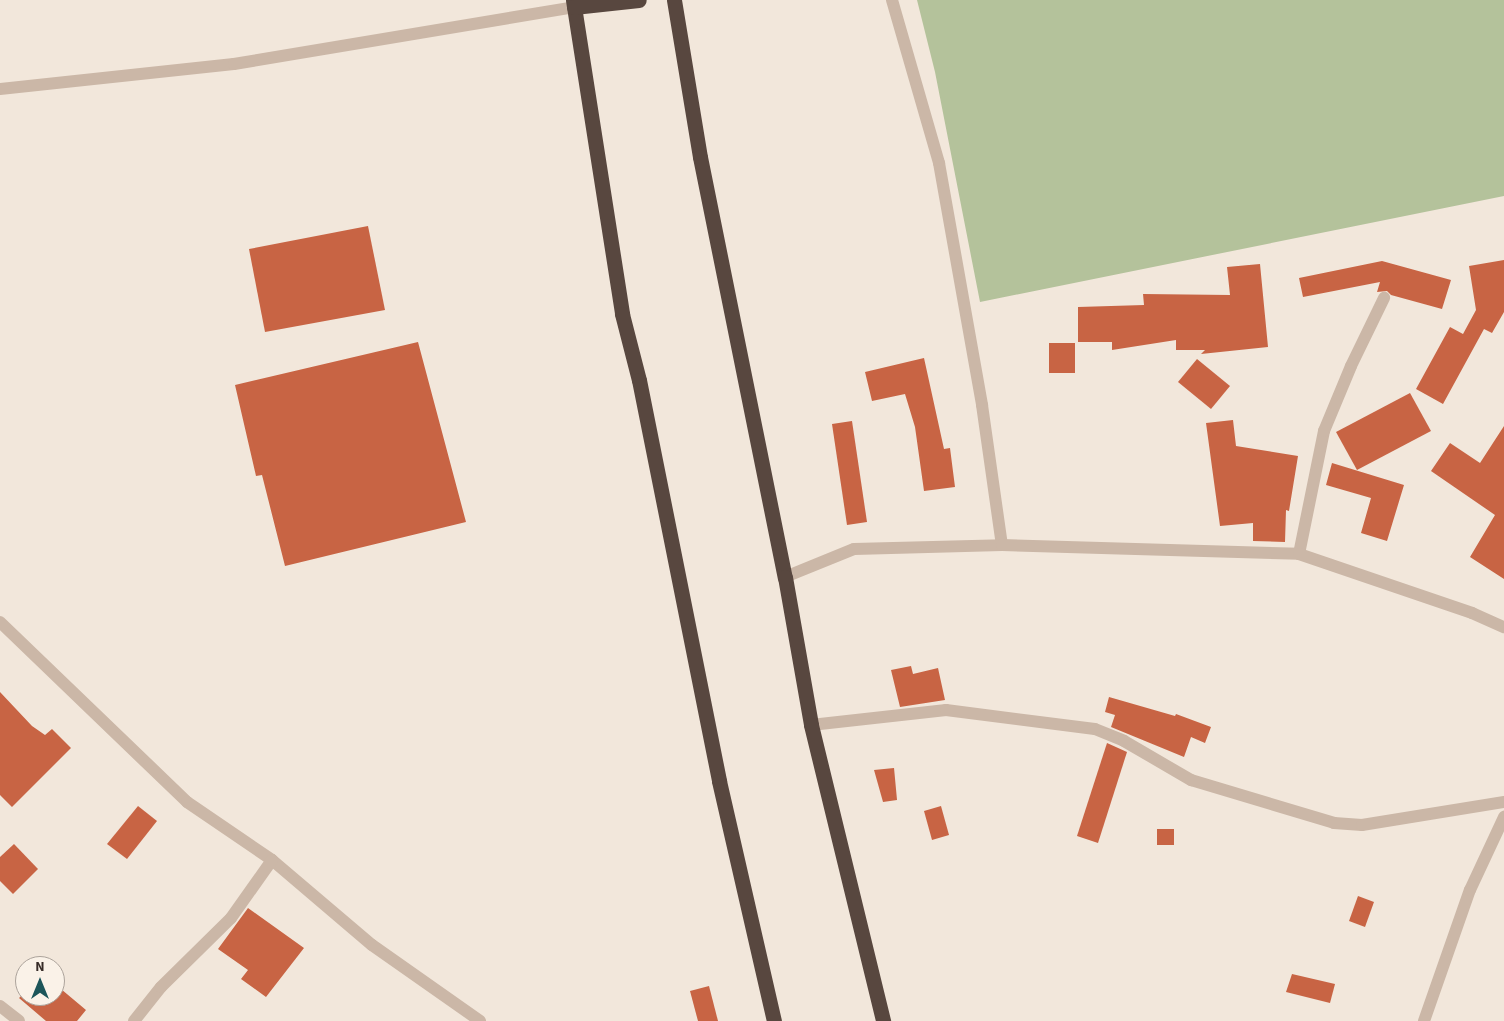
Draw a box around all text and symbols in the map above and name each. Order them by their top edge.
north arrow [15,956,65,1006]
text: N [35,957,45,977]

